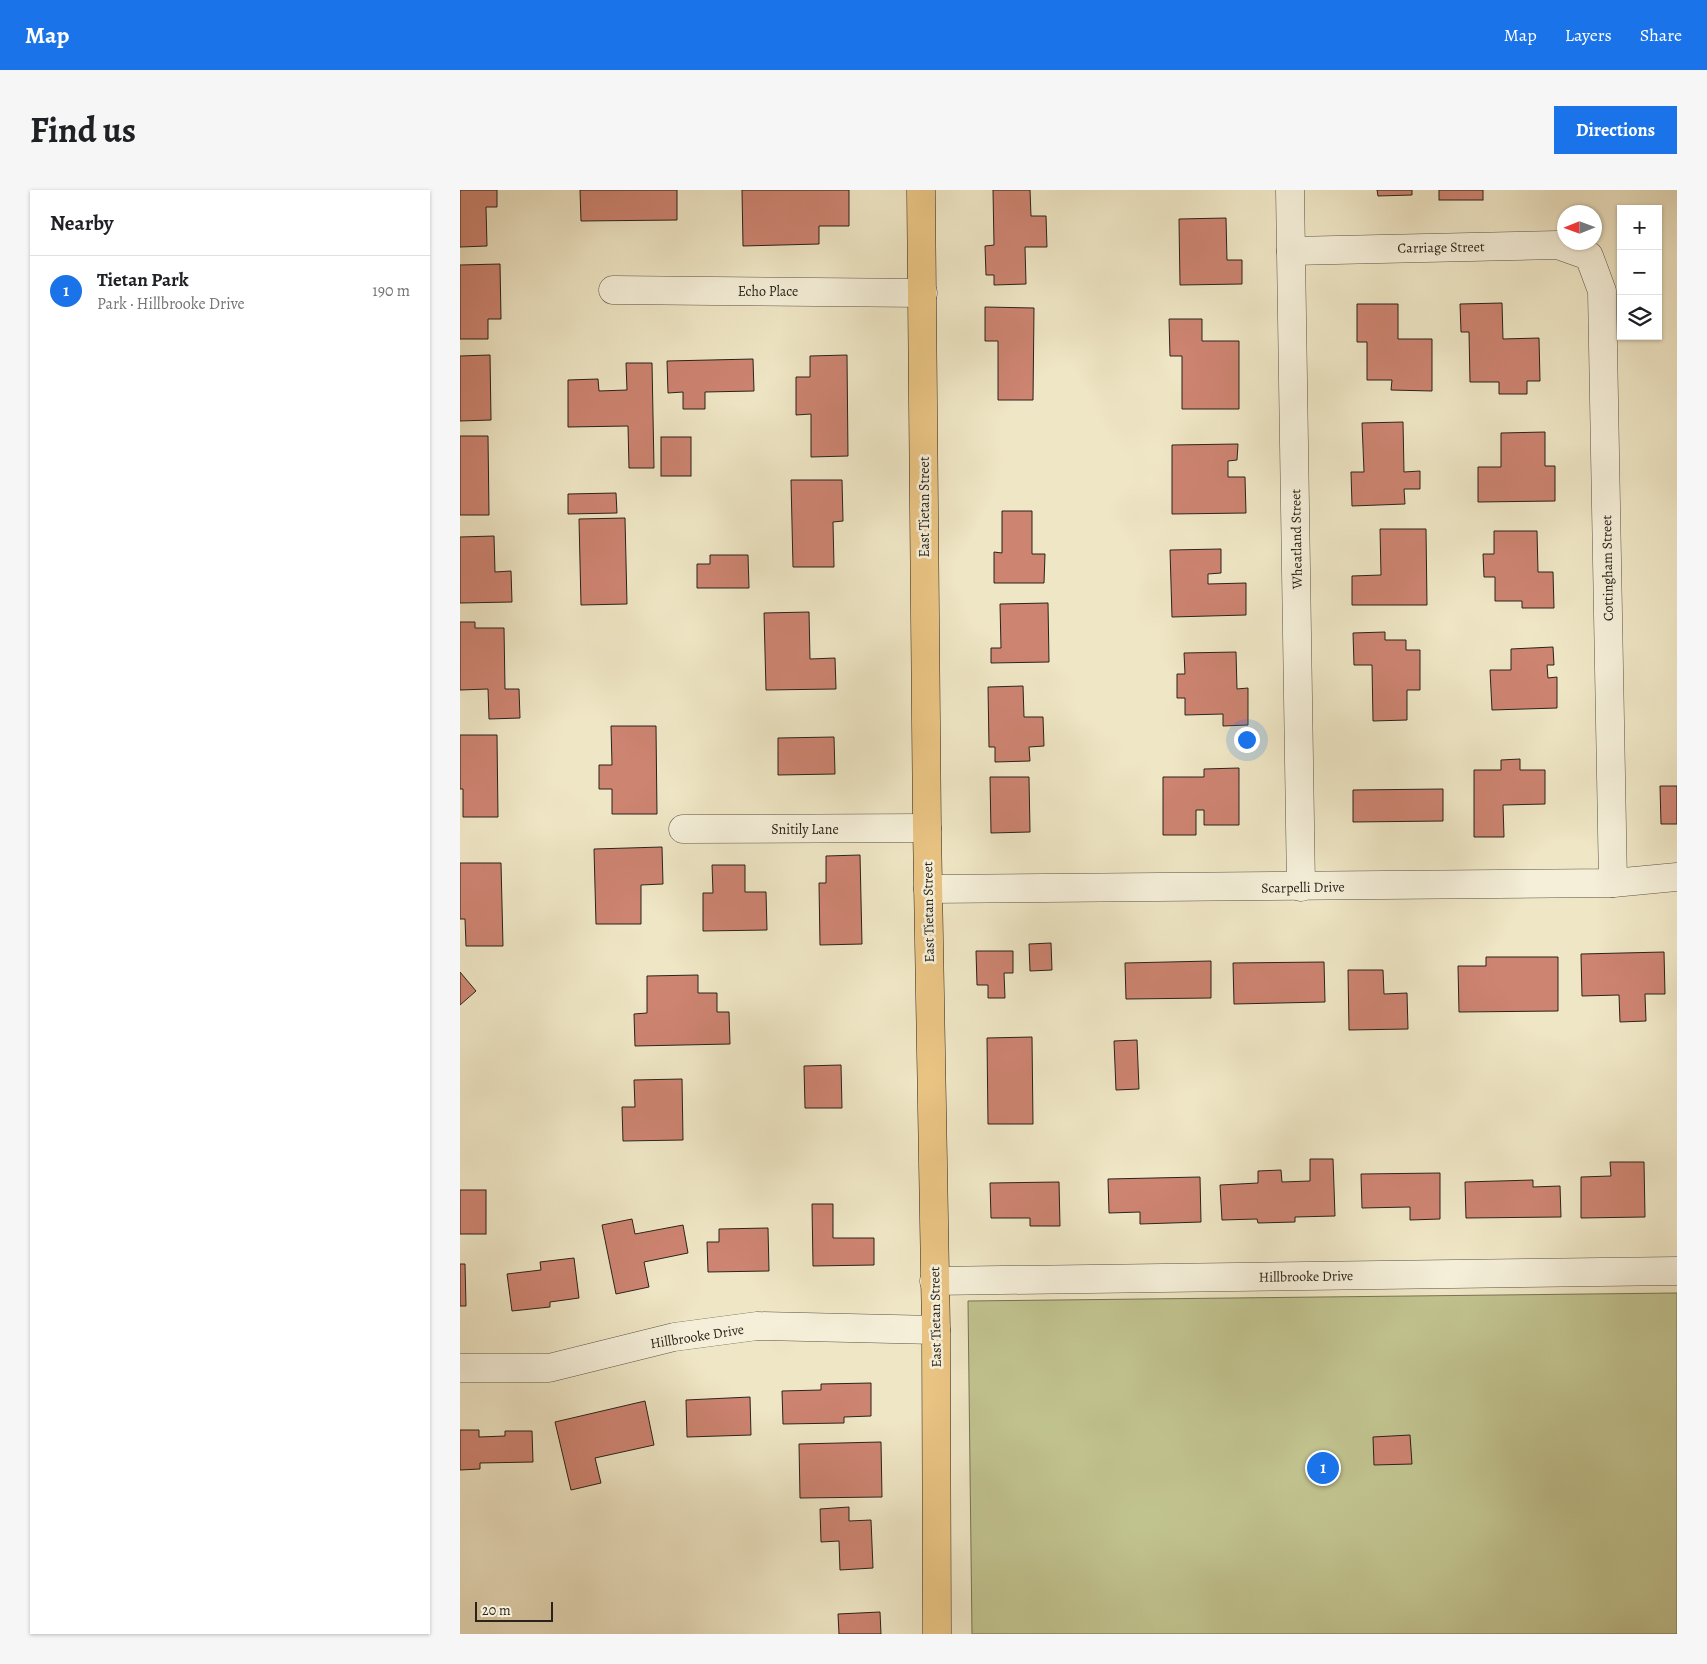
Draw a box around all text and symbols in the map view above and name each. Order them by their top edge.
text: Map [25,19,69,51]
text: Map [1504,23,1537,47]
text: Layers [1565,23,1612,47]
text: Share [1640,23,1682,47]
text: Find us [30,106,136,154]
button: Directions [1554,106,1677,154]
north arrow [1557,205,1602,250]
map controls [1617,205,1662,340]
button: + [1617,205,1662,250]
text: Nearby [50,209,113,237]
street label: Carriage Street [1397,237,1485,258]
button: − [1617,250,1662,295]
text: Tietan Park [97,267,189,293]
text: 1 [63,280,69,302]
text: 190 m [372,280,410,302]
street label: Echo Place [738,282,798,301]
text: Park · Hillbrooke Drive [97,293,245,315]
button: layers [1617,295,1662,340]
street label: East Tietan Street [915,456,934,558]
street label: Wheatland Street [1286,488,1307,590]
street label: Cottingham Street [1597,514,1618,621]
your location [1234,727,1260,753]
street label: Snitily Lane [771,820,839,839]
street label: East Tietan Street [918,861,939,963]
street label: Scarpelli Drive [1261,877,1345,898]
street label: East Tietan Street [925,1266,946,1368]
street label: Hillbrooke Drive [1259,1266,1353,1287]
street label: Hillbrooke Drive [649,1320,745,1353]
pin: 1 [1307,1449,1339,1487]
scale bar [475,1599,552,1622]
text: 20 m [482,1601,511,1620]

